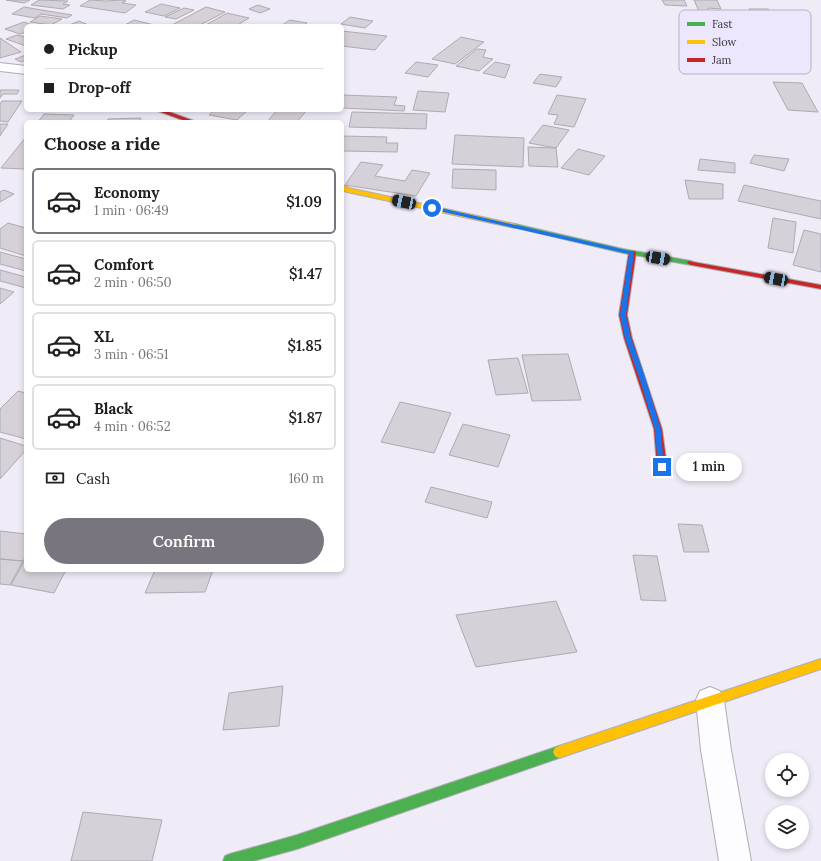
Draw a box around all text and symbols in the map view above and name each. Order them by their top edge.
legend [679,10,811,74]
text: Fast [712,17,733,31]
text: Slow [712,35,737,49]
text: Pickup [68,40,117,59]
text: Jam [711,53,732,67]
text: Drop-off [68,78,130,97]
text: Choose a ride [44,132,160,155]
icon: car [46,183,82,219]
text: Economy [94,183,159,202]
text: $1.09 [286,192,322,211]
car [391,194,417,210]
route start [423,199,441,217]
text: 1 min · 06:49 [94,202,169,219]
car [645,250,671,266]
icon: car [46,255,82,291]
text: Comfort [94,255,154,274]
text: $1.47 [289,264,322,283]
car [763,271,789,287]
text: 2 min · 06:50 [94,274,172,291]
icon: car [46,327,82,363]
text: XL [94,327,114,346]
text: $1.85 [287,336,322,355]
text: 3 min · 06:51 [94,346,169,363]
icon: car [46,399,82,435]
text: Black [94,399,133,418]
text: $1.87 [289,408,322,427]
text: 4 min · 06:52 [94,418,171,435]
callout: 1 min [676,453,742,481]
route end [653,458,671,476]
text: 1 min [693,458,725,475]
icon: cash [44,467,66,489]
text: Cash [76,469,110,488]
text: 160 m [289,470,324,487]
button: Confirm [44,518,324,564]
map controls [765,753,809,849]
button: locate [765,753,809,797]
button: layers [765,805,809,849]

